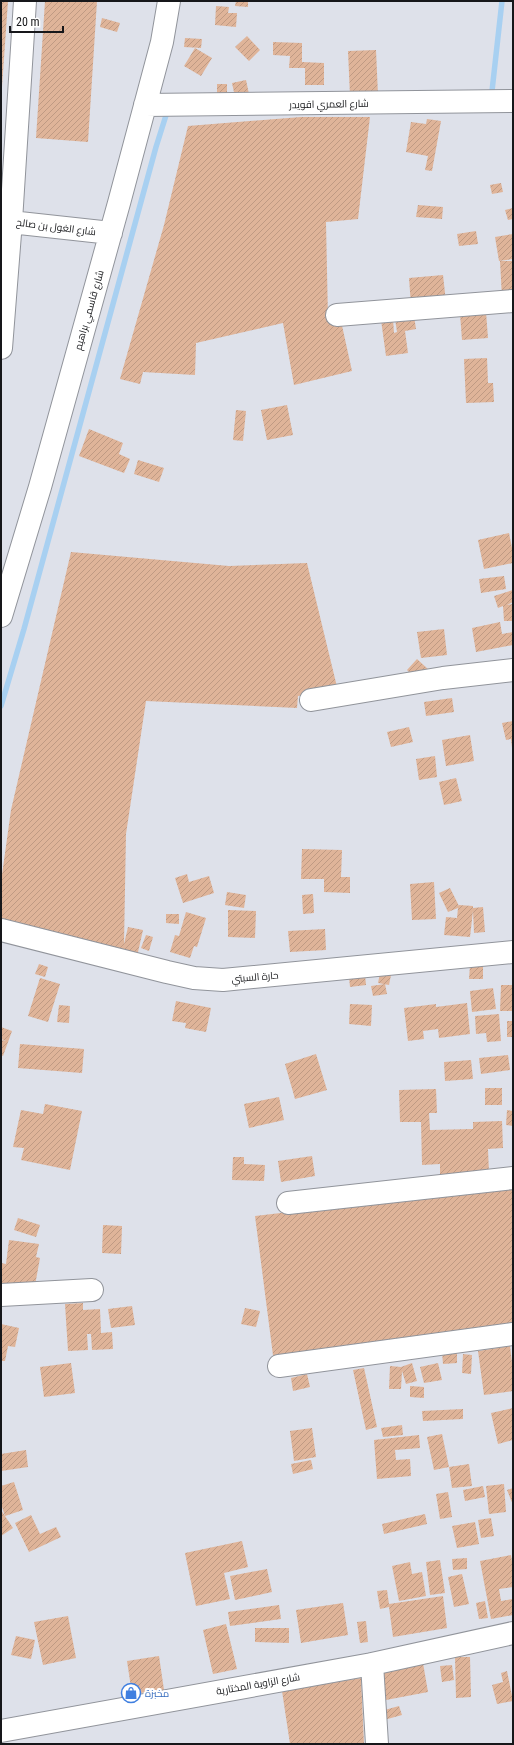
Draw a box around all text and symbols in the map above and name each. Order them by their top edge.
scale bar [10,8,63,34]
text: 20 m [16,15,40,29]
street label: شارع العمري اقويدر [288,98,369,112]
street label: شارع الغول بن صالح [15,217,97,238]
street label: شارع قاسمي براهيم [72,269,108,352]
street label: حارة السبتي [231,969,279,987]
street label: شارع الزاوية المختارية [215,1671,301,1698]
shop icon: مخبزة [120,1682,142,1704]
place label: مخبزة [145,1688,169,1699]

